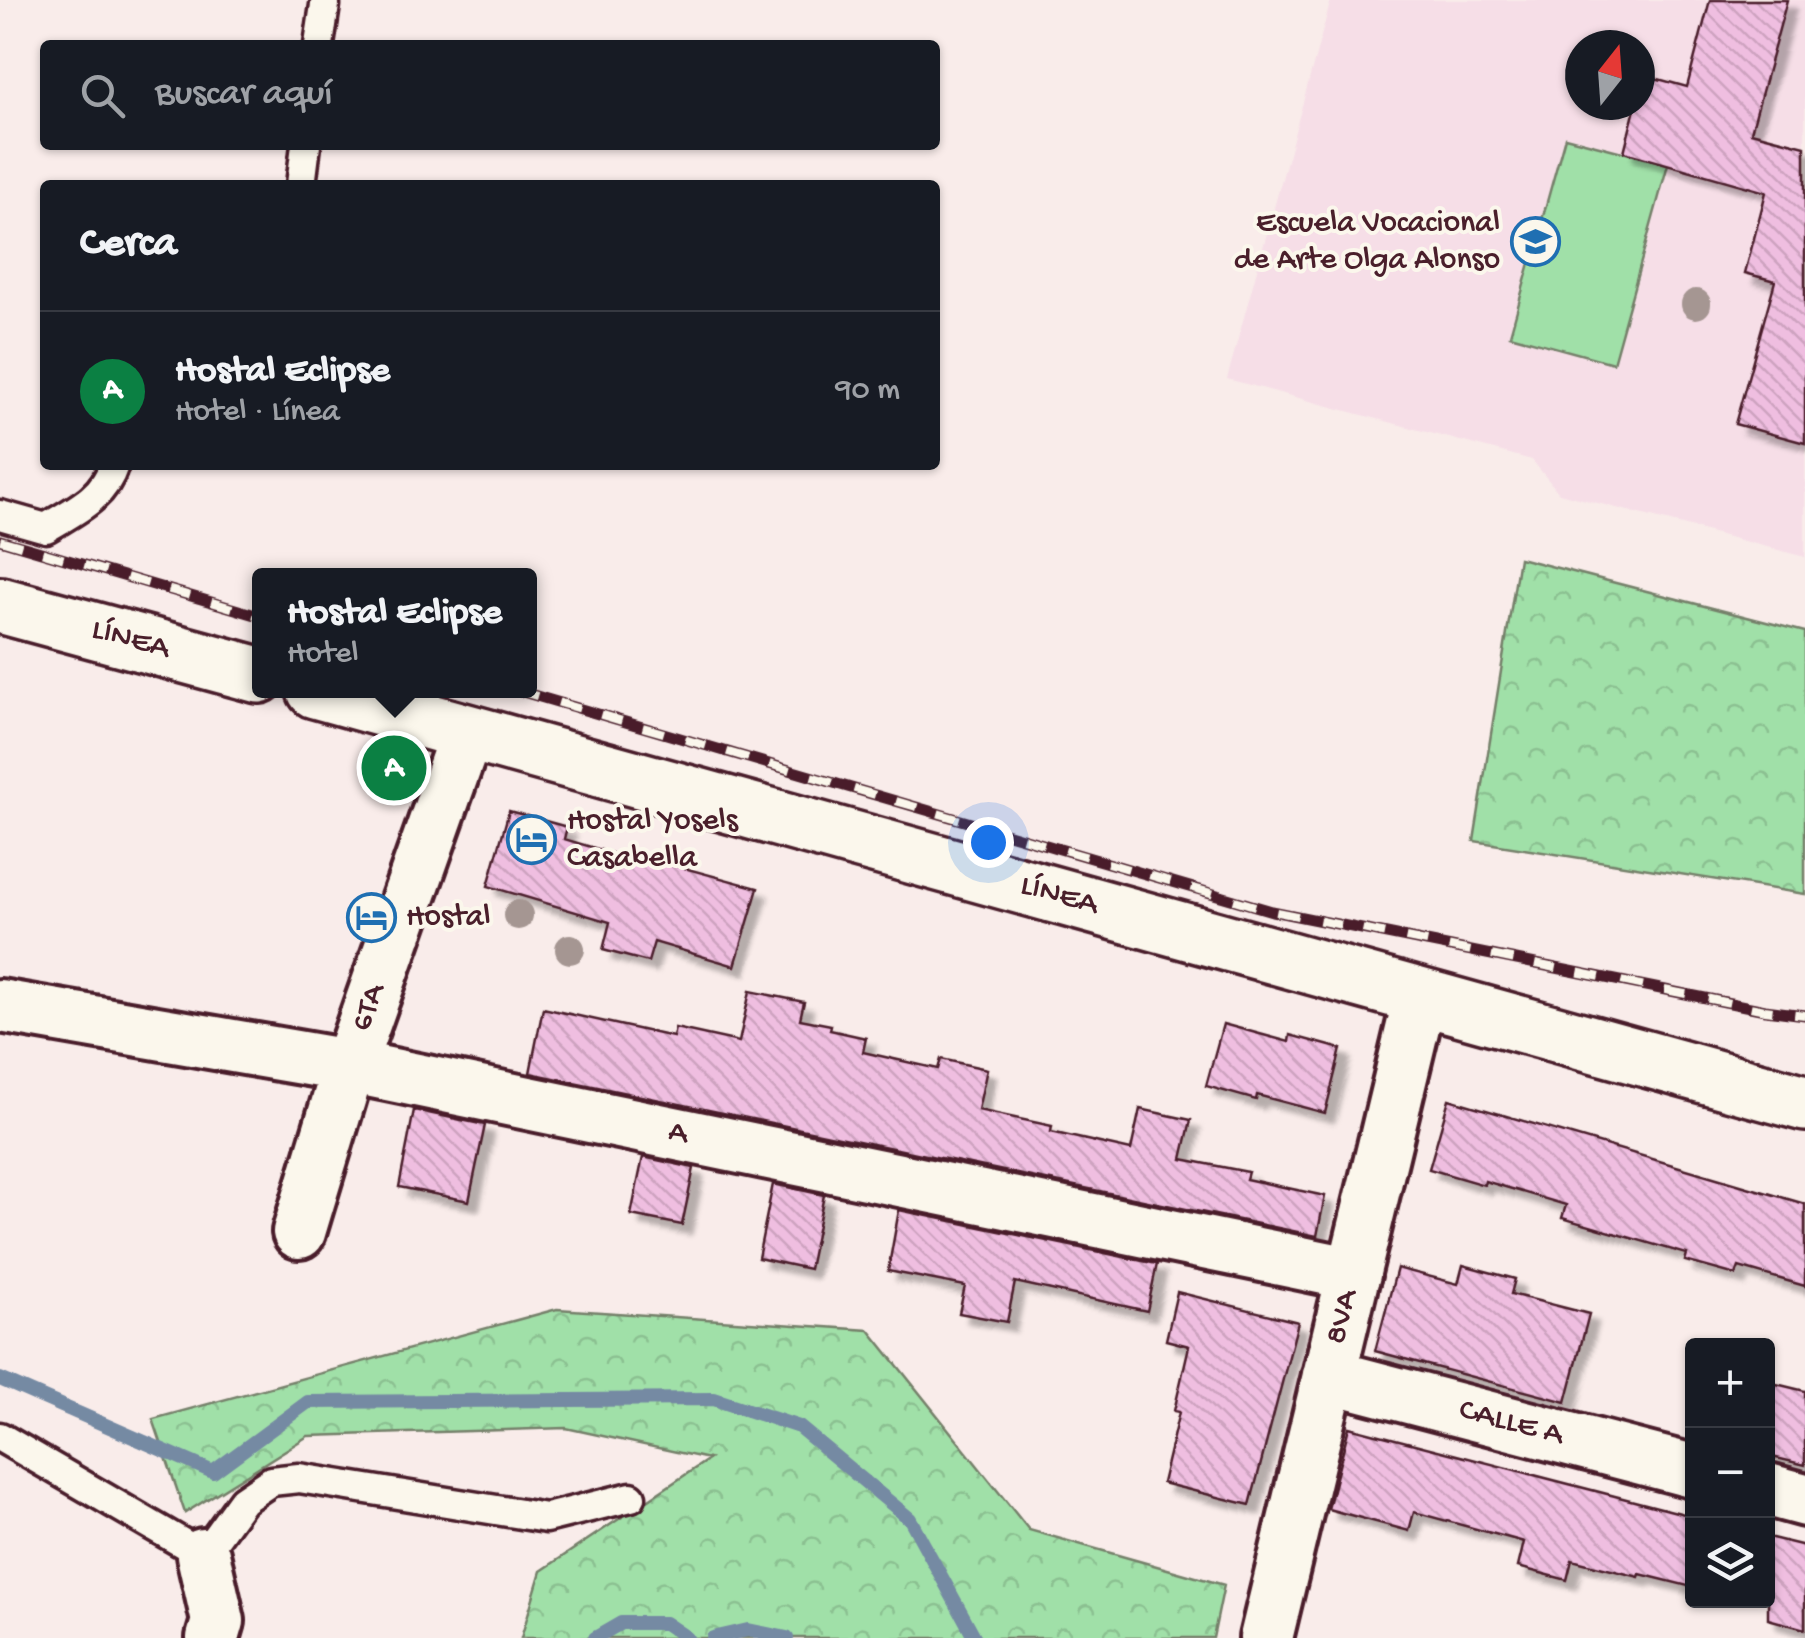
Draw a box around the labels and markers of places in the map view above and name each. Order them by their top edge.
place label: Escuela Vocacional de Arte Olga Alonso [1234,205,1500,280]
school or university icon: Escuela Vocacional de Arte Olga Alonso [1509,216,1561,268]
pin: A [362,730,426,806]
place label: Hostal Yosels Casabella [567,803,739,878]
hotel icon: Hostal Yosels Casabella [506,814,558,866]
hotel icon: Hostal [345,892,397,944]
place label: Hostal [406,899,491,937]

